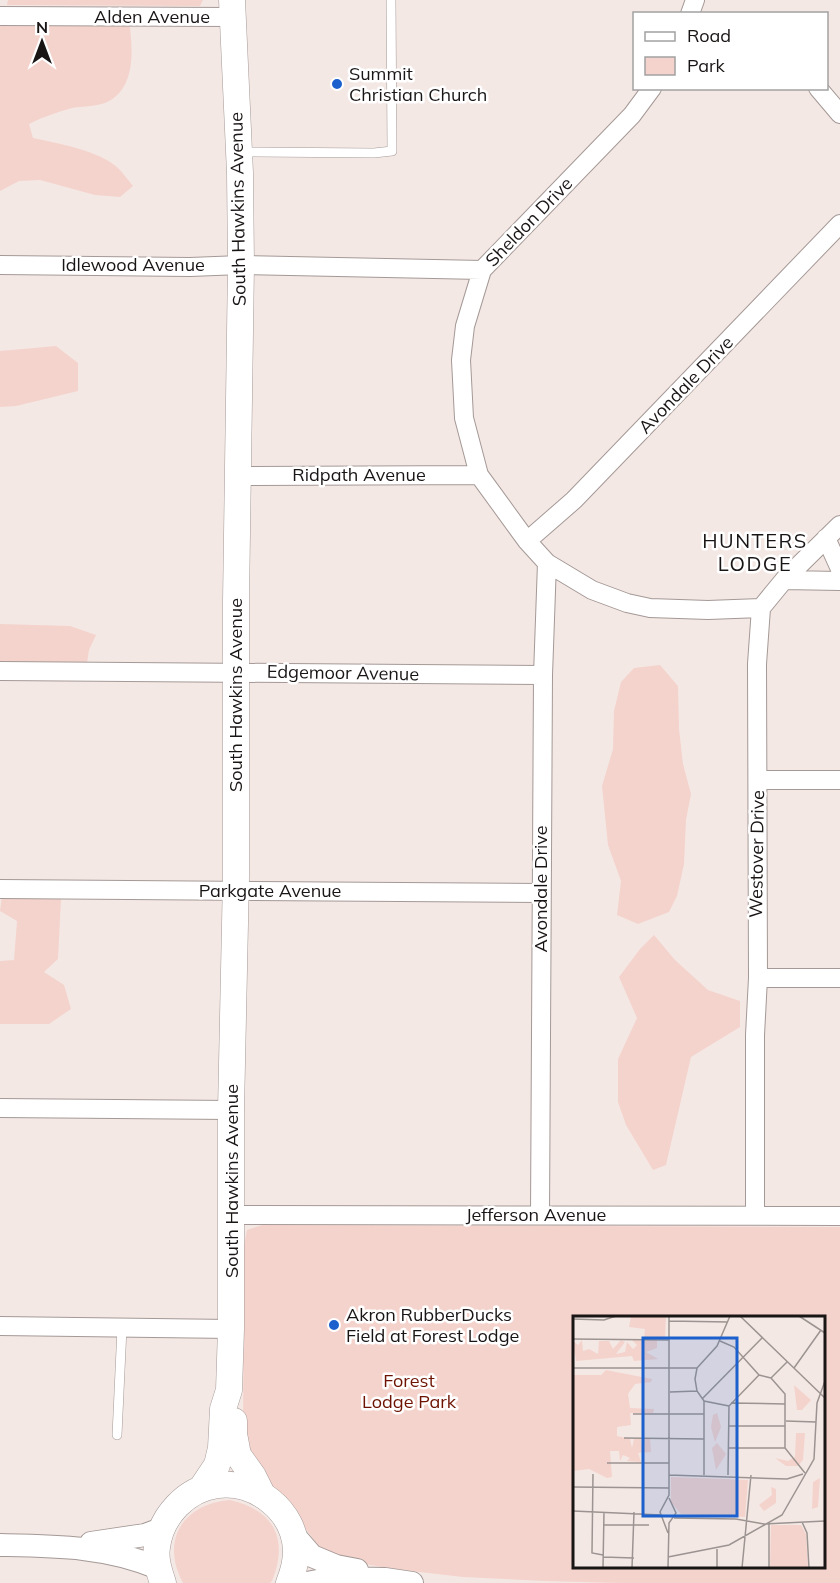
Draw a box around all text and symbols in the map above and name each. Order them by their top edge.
street label: Alden Avenue [94,5,210,28]
north arrow [12,12,72,72]
legend [633,12,828,90]
text: N [36,17,48,37]
text: Road [687,24,731,47]
text: Park [687,54,726,77]
place label: Summit Christian Church [349,62,487,106]
marker: Summit Christian Church [330,77,344,91]
street label: South Hawkins Avenue [224,112,251,306]
street label: Sheldon Drive [480,172,577,271]
street label: Idlewood Avenue [61,253,205,276]
street label: Avondale Drive [633,331,738,438]
street label: Ridpath Avenue [292,463,426,486]
district label: HUNTERS LODGE [702,528,808,576]
street label: South Hawkins Avenue [224,598,247,792]
street label: Edgemoor Avenue [267,660,419,685]
street label: Westover Drive [744,790,769,918]
street label: Avondale Drive [529,826,552,952]
street label: Parkgate Avenue [199,879,341,902]
street label: South Hawkins Avenue [220,1084,243,1278]
street label: Jefferson Avenue [466,1203,606,1226]
place label: Akron RubberDucks Field at Forest Lodge [346,1303,519,1347]
inset map [573,1316,825,1568]
marker: Akron RubberDucks Field at Forest Lodge [327,1318,341,1332]
park label: Forest Lodge Park [362,1369,457,1413]

